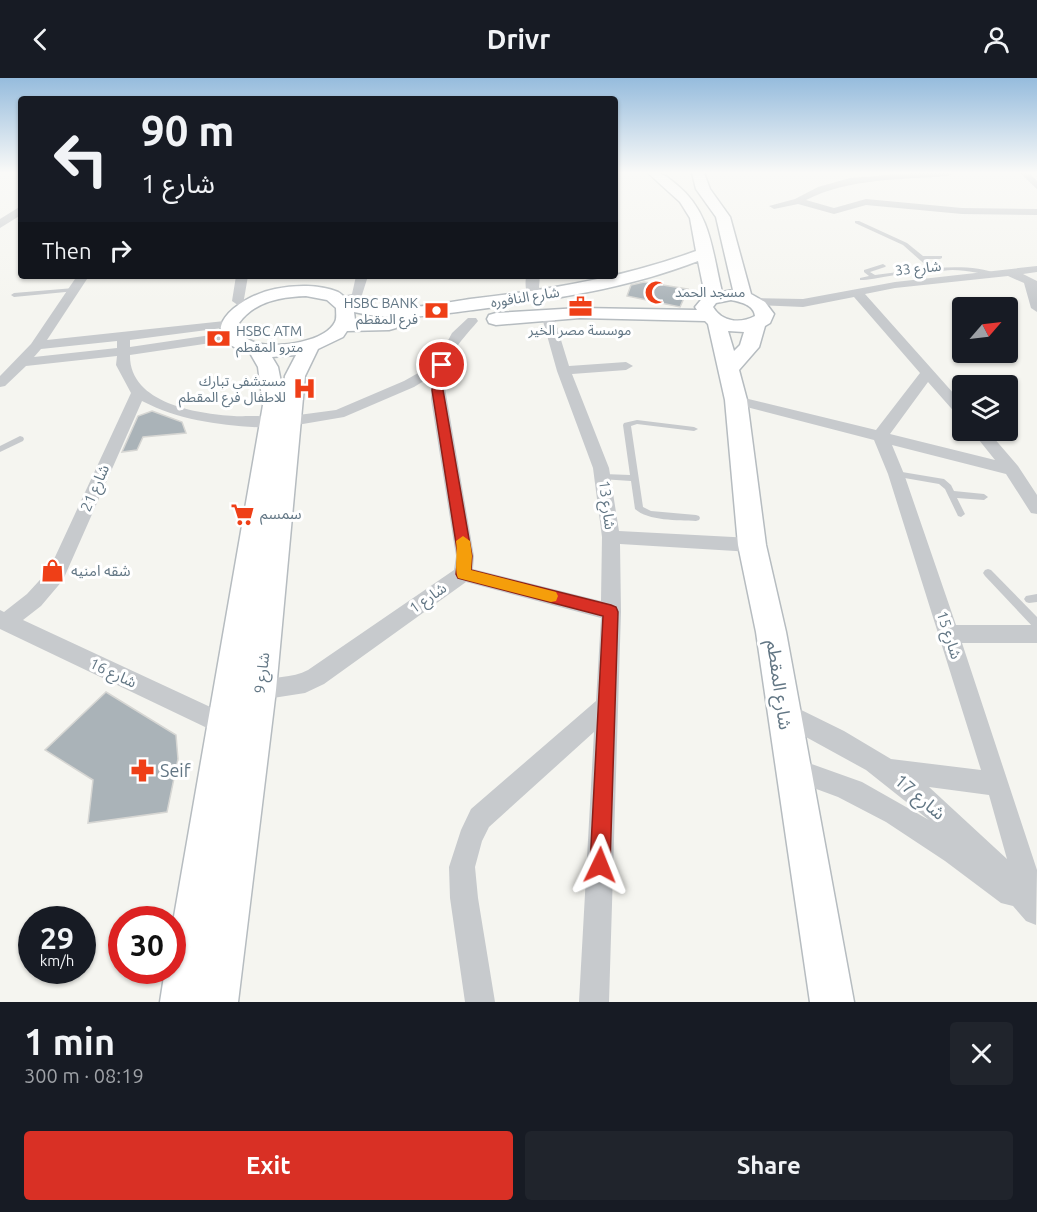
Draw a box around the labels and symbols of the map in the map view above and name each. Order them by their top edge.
street label: شارع 33 [894,258,942,281]
mosque icon: مسجد الحمد [644,279,670,305]
street label: شارع النافوره [489,284,561,313]
place label: مسجد الحمد [675,284,745,300]
office icon: موسسة مصر الخير [567,293,593,319]
place label: HSBC BANK فرع المقطم [344,295,418,330]
north arrow [952,297,1018,363]
bank icon: HSBC BANK فرع المقطم [423,298,449,324]
place label: موسسة مصر الخير [528,322,631,339]
place label: HSBC ATM مترو المقطم [236,323,303,358]
bank icon: HSBC ATM مترو المقطم [205,326,231,352]
pin [416,339,467,390]
place label: مستشفى تبارك للاطفال فرع المقطم [179,373,286,408]
hospital icon: مستشفى تبارك للاطفال فرع المقطم [291,376,317,402]
street label: شارع 21 [77,461,116,516]
street label: شارع 13 [592,479,619,531]
supermarket icon: سمسم [229,501,255,527]
place label: سمسم [260,505,302,525]
shop icon: شقه امنيه [40,558,66,584]
place label: شقه امنيه [71,562,131,579]
street label: شارع 1 [406,579,452,620]
street label: شارع 15 [930,609,965,663]
street label: شارع المقطم [759,639,796,732]
street label: شارع 9 [251,651,276,695]
street label: شارع 16 [85,654,139,694]
pharmacy icon: Seif [129,758,155,784]
place label: Seif [160,760,191,780]
street label: شارع 17 [888,769,950,827]
position arrow [568,833,632,897]
speed limit sign: 30 [108,906,186,984]

